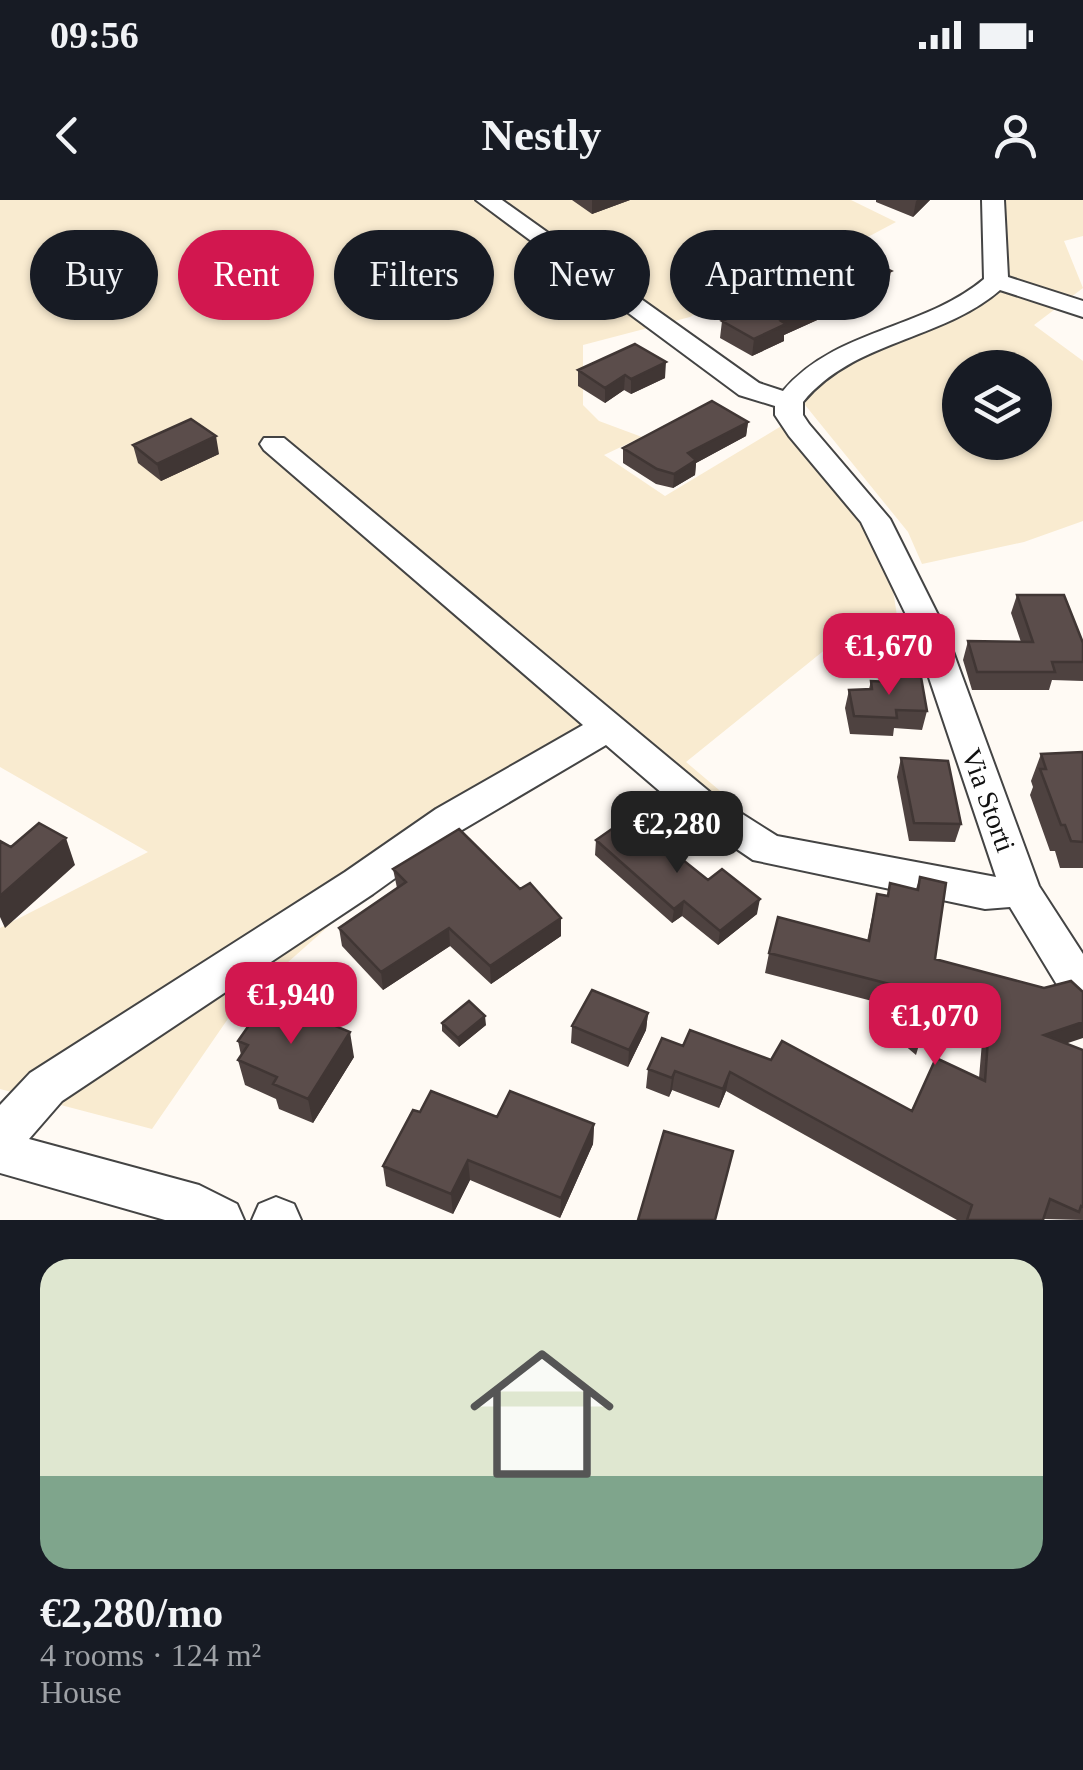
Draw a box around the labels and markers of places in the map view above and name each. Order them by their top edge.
pin: €1,670 [808,613,970,698]
pin: €2,280 [596,791,758,876]
pin: €1,940 [210,962,372,1047]
pin: €1,070 [854,983,1016,1068]

